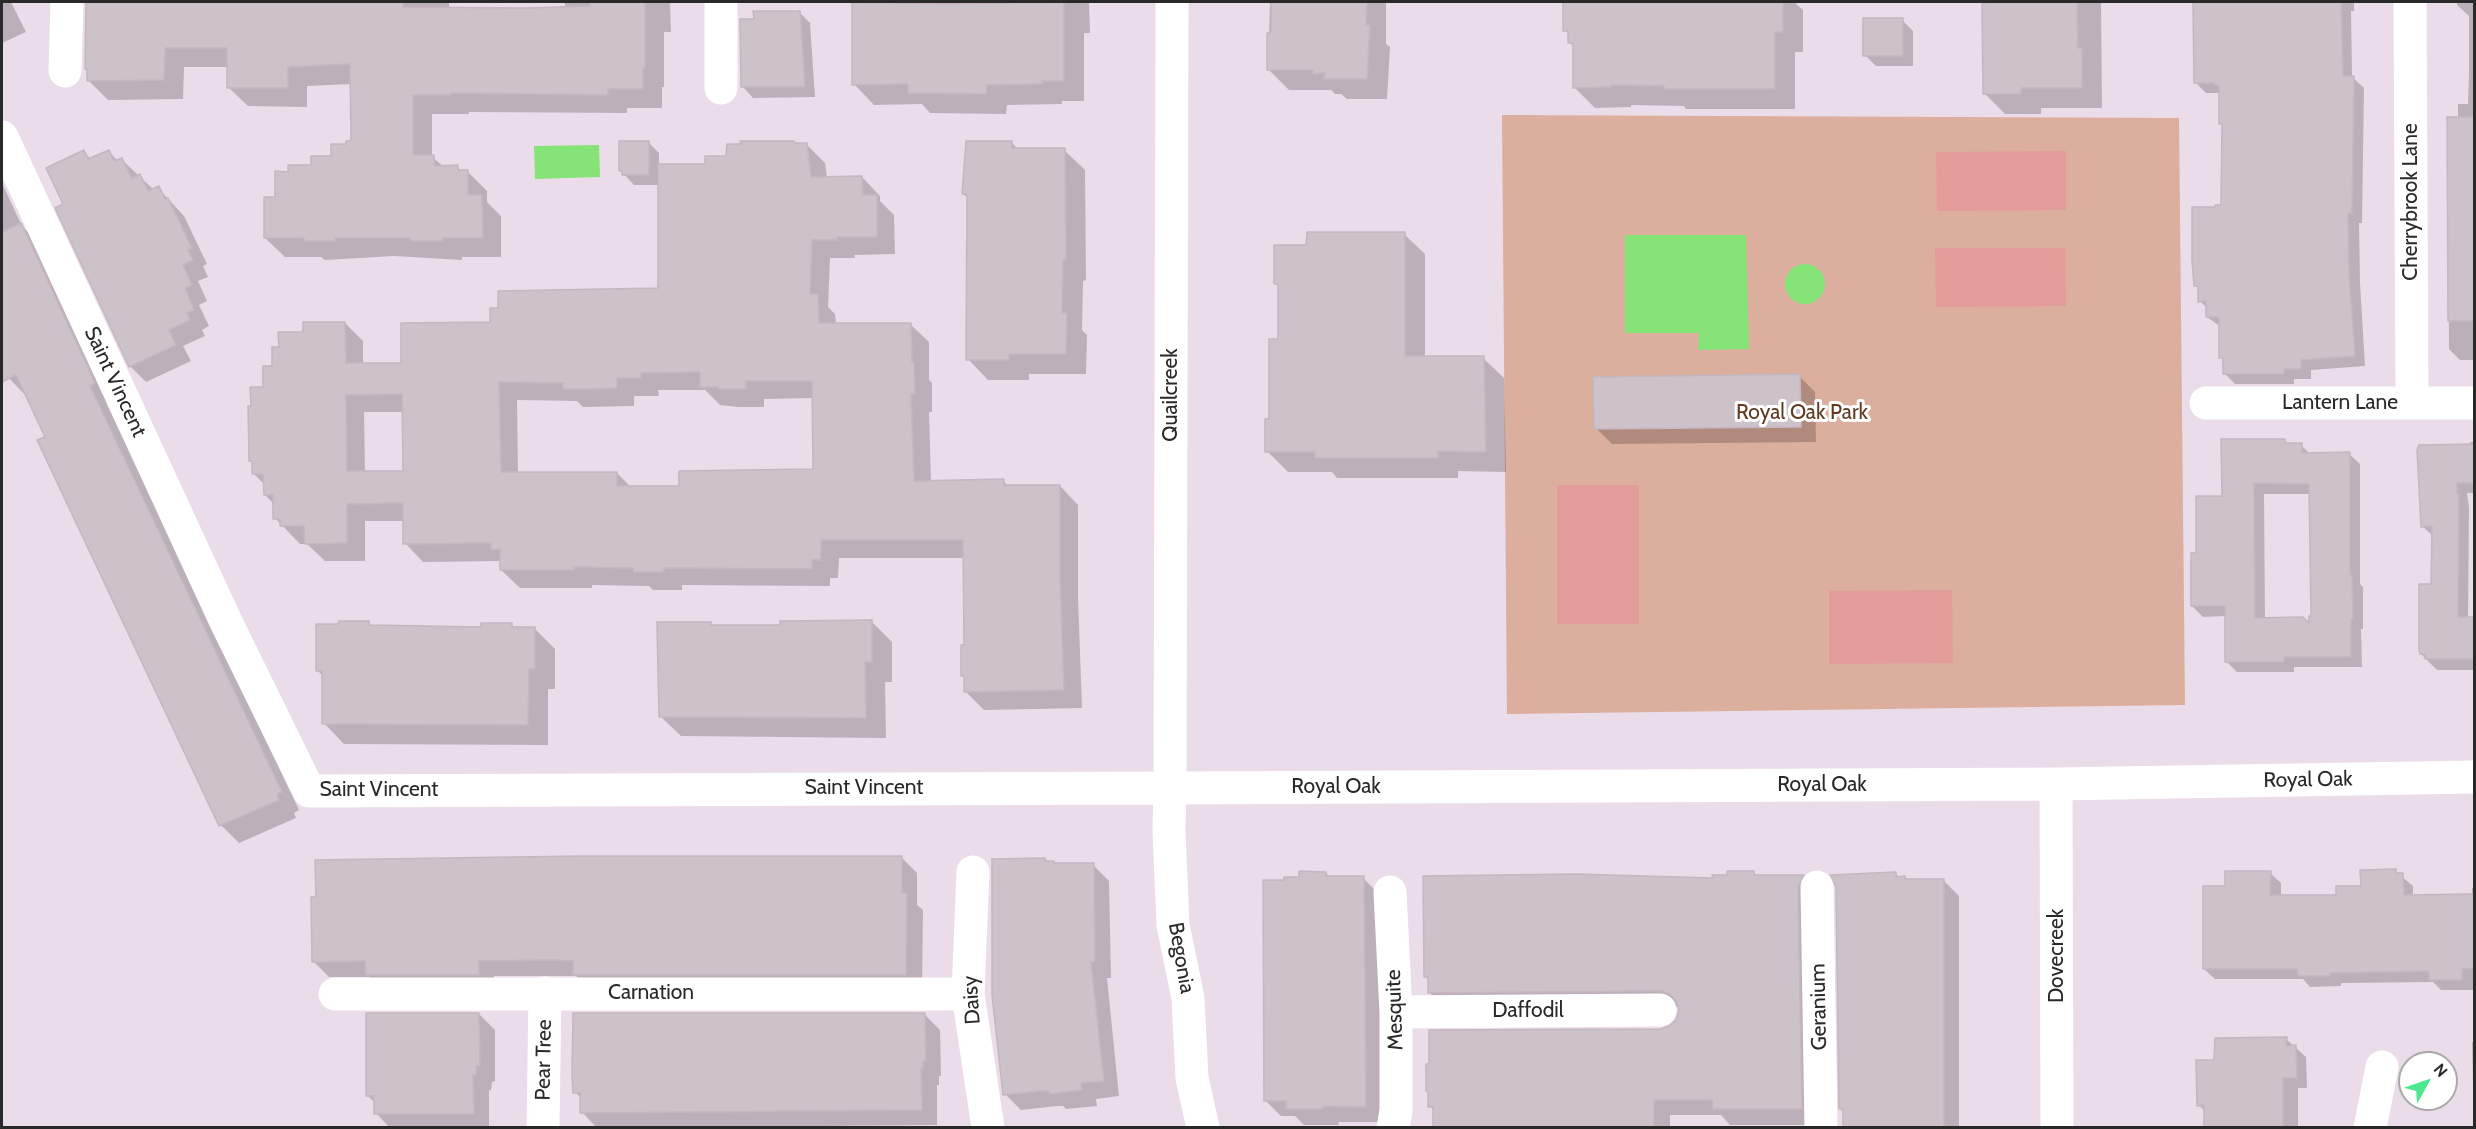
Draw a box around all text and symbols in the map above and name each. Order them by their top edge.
street label: Cherrybrook Lane [2398,123,2424,281]
street label: Saint Vincent [78,323,152,441]
street label: Quailcreek [1158,348,1184,442]
street label: Lantern Lane [2282,390,2398,416]
park label: Royal Oak Park [1736,400,1868,426]
street label: Royal Oak [2263,767,2353,793]
street label: Royal Oak [1777,772,1867,798]
street label: Royal Oak [1291,774,1381,800]
street label: Saint Vincent [805,775,923,801]
street label: Saint Vincent [320,777,438,803]
street label: Dovecreek [2044,909,2070,1003]
street label: Begonia [1162,921,1200,995]
street label: Geranium [1806,963,1832,1051]
street label: Mesquite [1381,969,1409,1051]
street label: Daisy [958,975,986,1025]
street label: Carnation [608,980,694,1006]
street label: Daffodil [1492,998,1564,1024]
street label: Pear Tree [531,1019,557,1101]
north arrow [2398,1051,2458,1111]
text: N [2430,1060,2452,1081]

